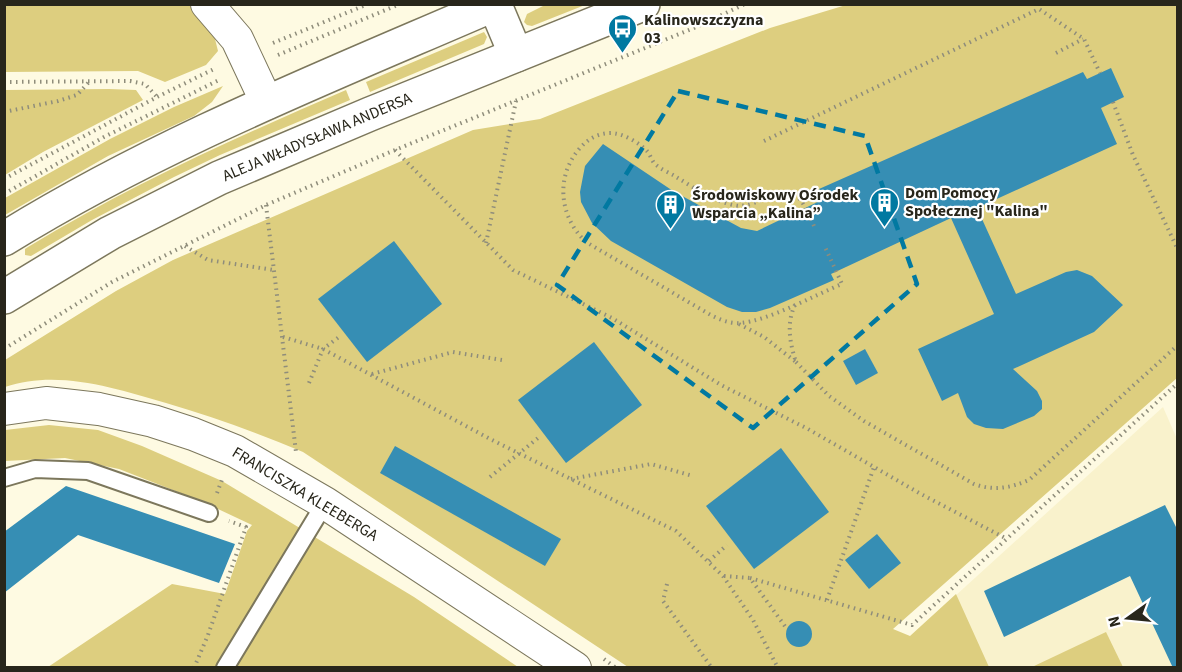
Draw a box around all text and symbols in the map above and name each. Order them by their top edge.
place label: Kalinowszczyzna 03 [644,9,763,49]
bus stop icon: Kalinowszczyzna 03 [607,13,639,55]
street label: ALEJA WŁADYSŁAWA ANDERSA [219,87,415,187]
place label: Dom Pomocy Społecznej "Kalina" [905,182,1048,222]
place label: Środowiskowy Ośrodek Wsparcia „Kalina” [692,184,858,224]
building icon: Dom Pomocy Społecznej "Kalina" [868,186,900,228]
building icon: Środowiskowy Ośrodek Wsparcia „Kalina” [655,188,687,230]
street label: FRANCISZKA KLEEBERGA [228,442,382,547]
north arrow [1098,588,1158,648]
text: N [1102,614,1126,630]

